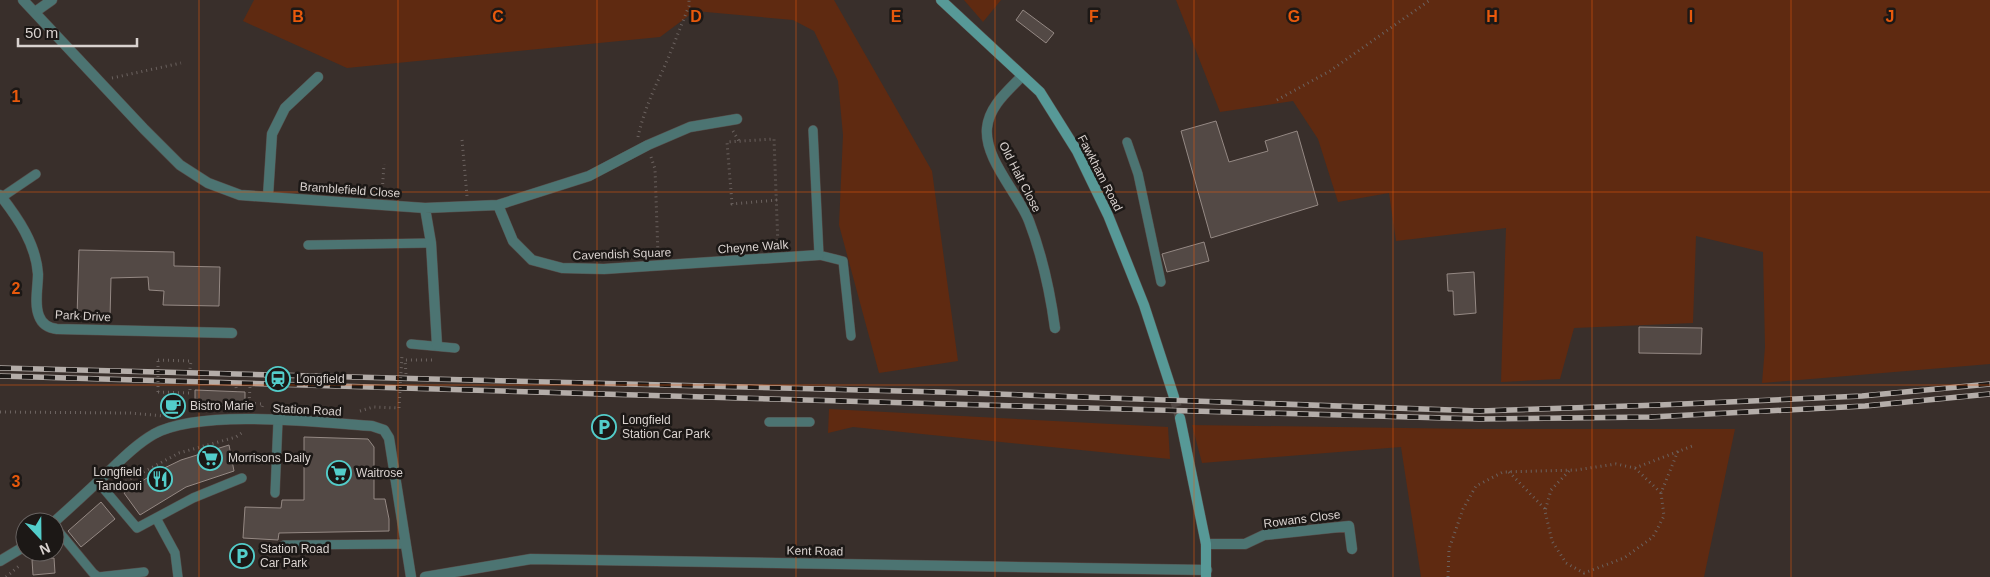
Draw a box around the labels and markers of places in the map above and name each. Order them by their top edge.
station icon: Longfield [265,366,291,392]
place label: Longfield [296,372,345,386]
cafe icon: Bistro Marie [160,393,186,419]
place label: Bistro Marie [190,399,254,413]
place label: Longfield Station Car Park [622,413,711,441]
parking icon: Longfield Station Car Park [591,414,617,440]
supermarket icon: Morrisons Daily [197,445,223,471]
place label: Morrisons Daily [228,451,311,465]
supermarket icon: Waitrose [326,460,352,486]
place label: Longfield Tandoori [93,465,142,493]
restaurant icon: Longfield Tandoori [147,466,173,492]
place label: Waitrose [356,466,403,480]
place label: Station Road Car Park [260,542,329,570]
parking icon: Station Road Car Park [229,543,255,569]

